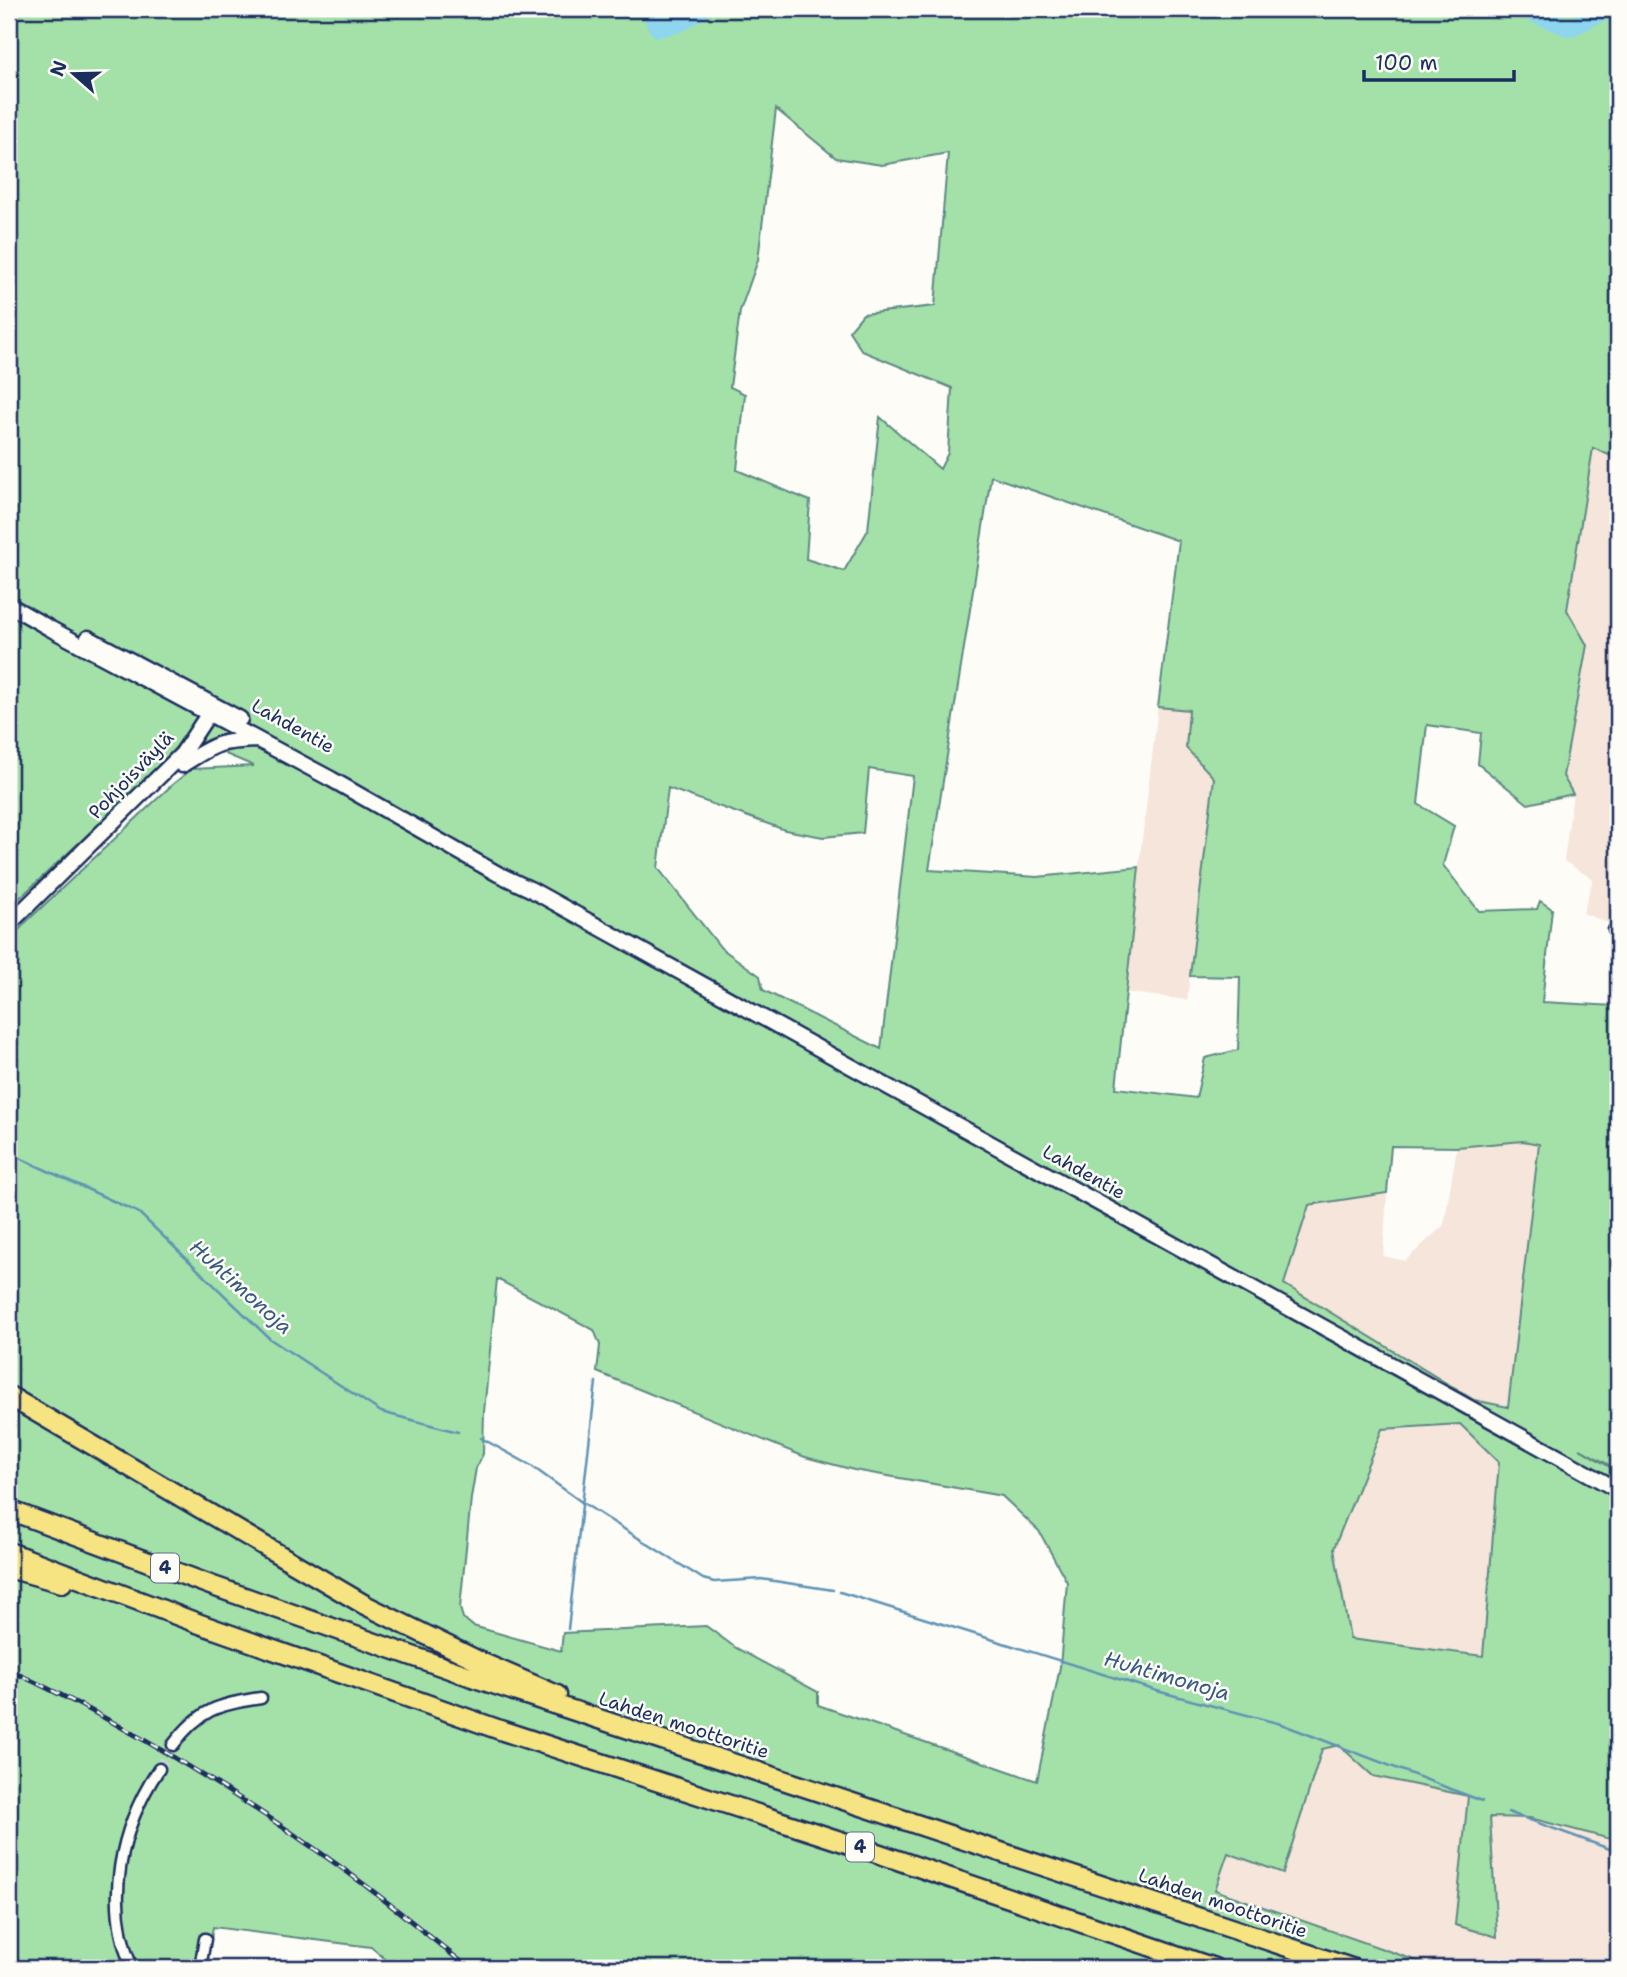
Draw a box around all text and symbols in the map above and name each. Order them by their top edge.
north arrow [38,38,108,108]
scale bar [1364,38,1515,82]
text: 100 m [1375,49,1438,77]
text: N [44,57,73,80]
street label: Lahdentie [247,693,339,759]
street label: Pohjoisväylä [83,726,179,824]
street label: Lahdentie [1038,1139,1130,1205]
water label: Huhtimonoja [183,1233,299,1341]
road number: 4 [151,1554,179,1582]
water label: Huhtimonoja [1101,1645,1233,1707]
street label: Lahden moottoritie [596,1686,772,1764]
road number: 4 [846,1832,874,1861]
street label: Lahden moottoritie [1135,1862,1311,1944]

